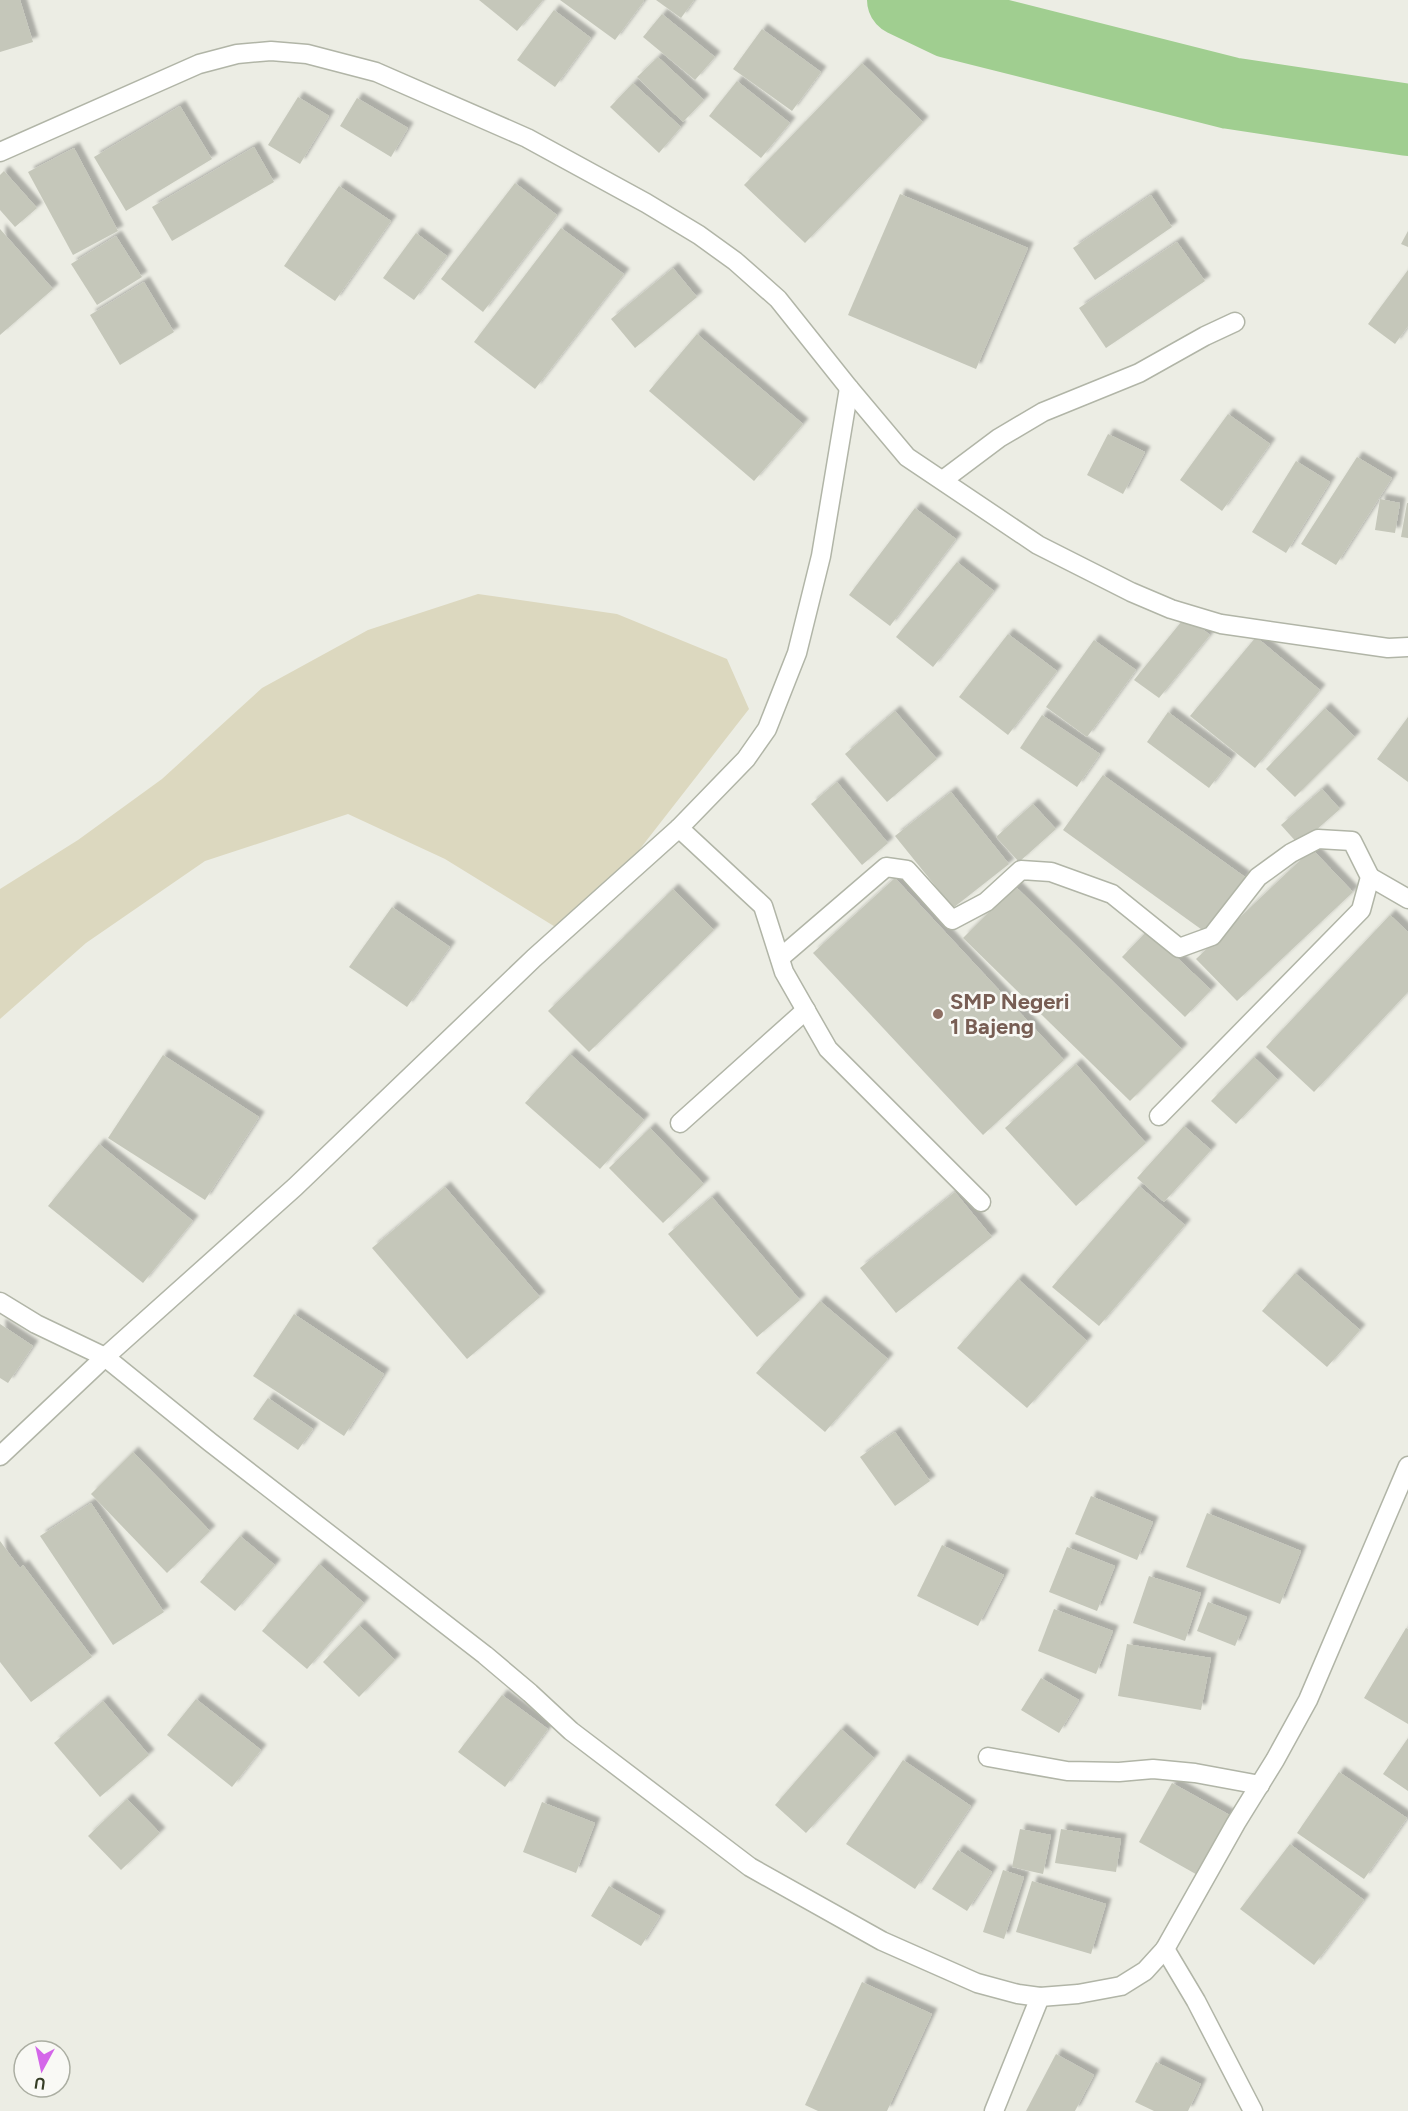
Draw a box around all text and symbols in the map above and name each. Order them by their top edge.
place label: SMP Negeri 1 Bajeng [950,988,1069,1040]
marker: SMP Negeri 1 Bajeng [931,1007,945,1021]
north arrow [12,2039,72,2099]
text: U [33,2073,47,2094]

